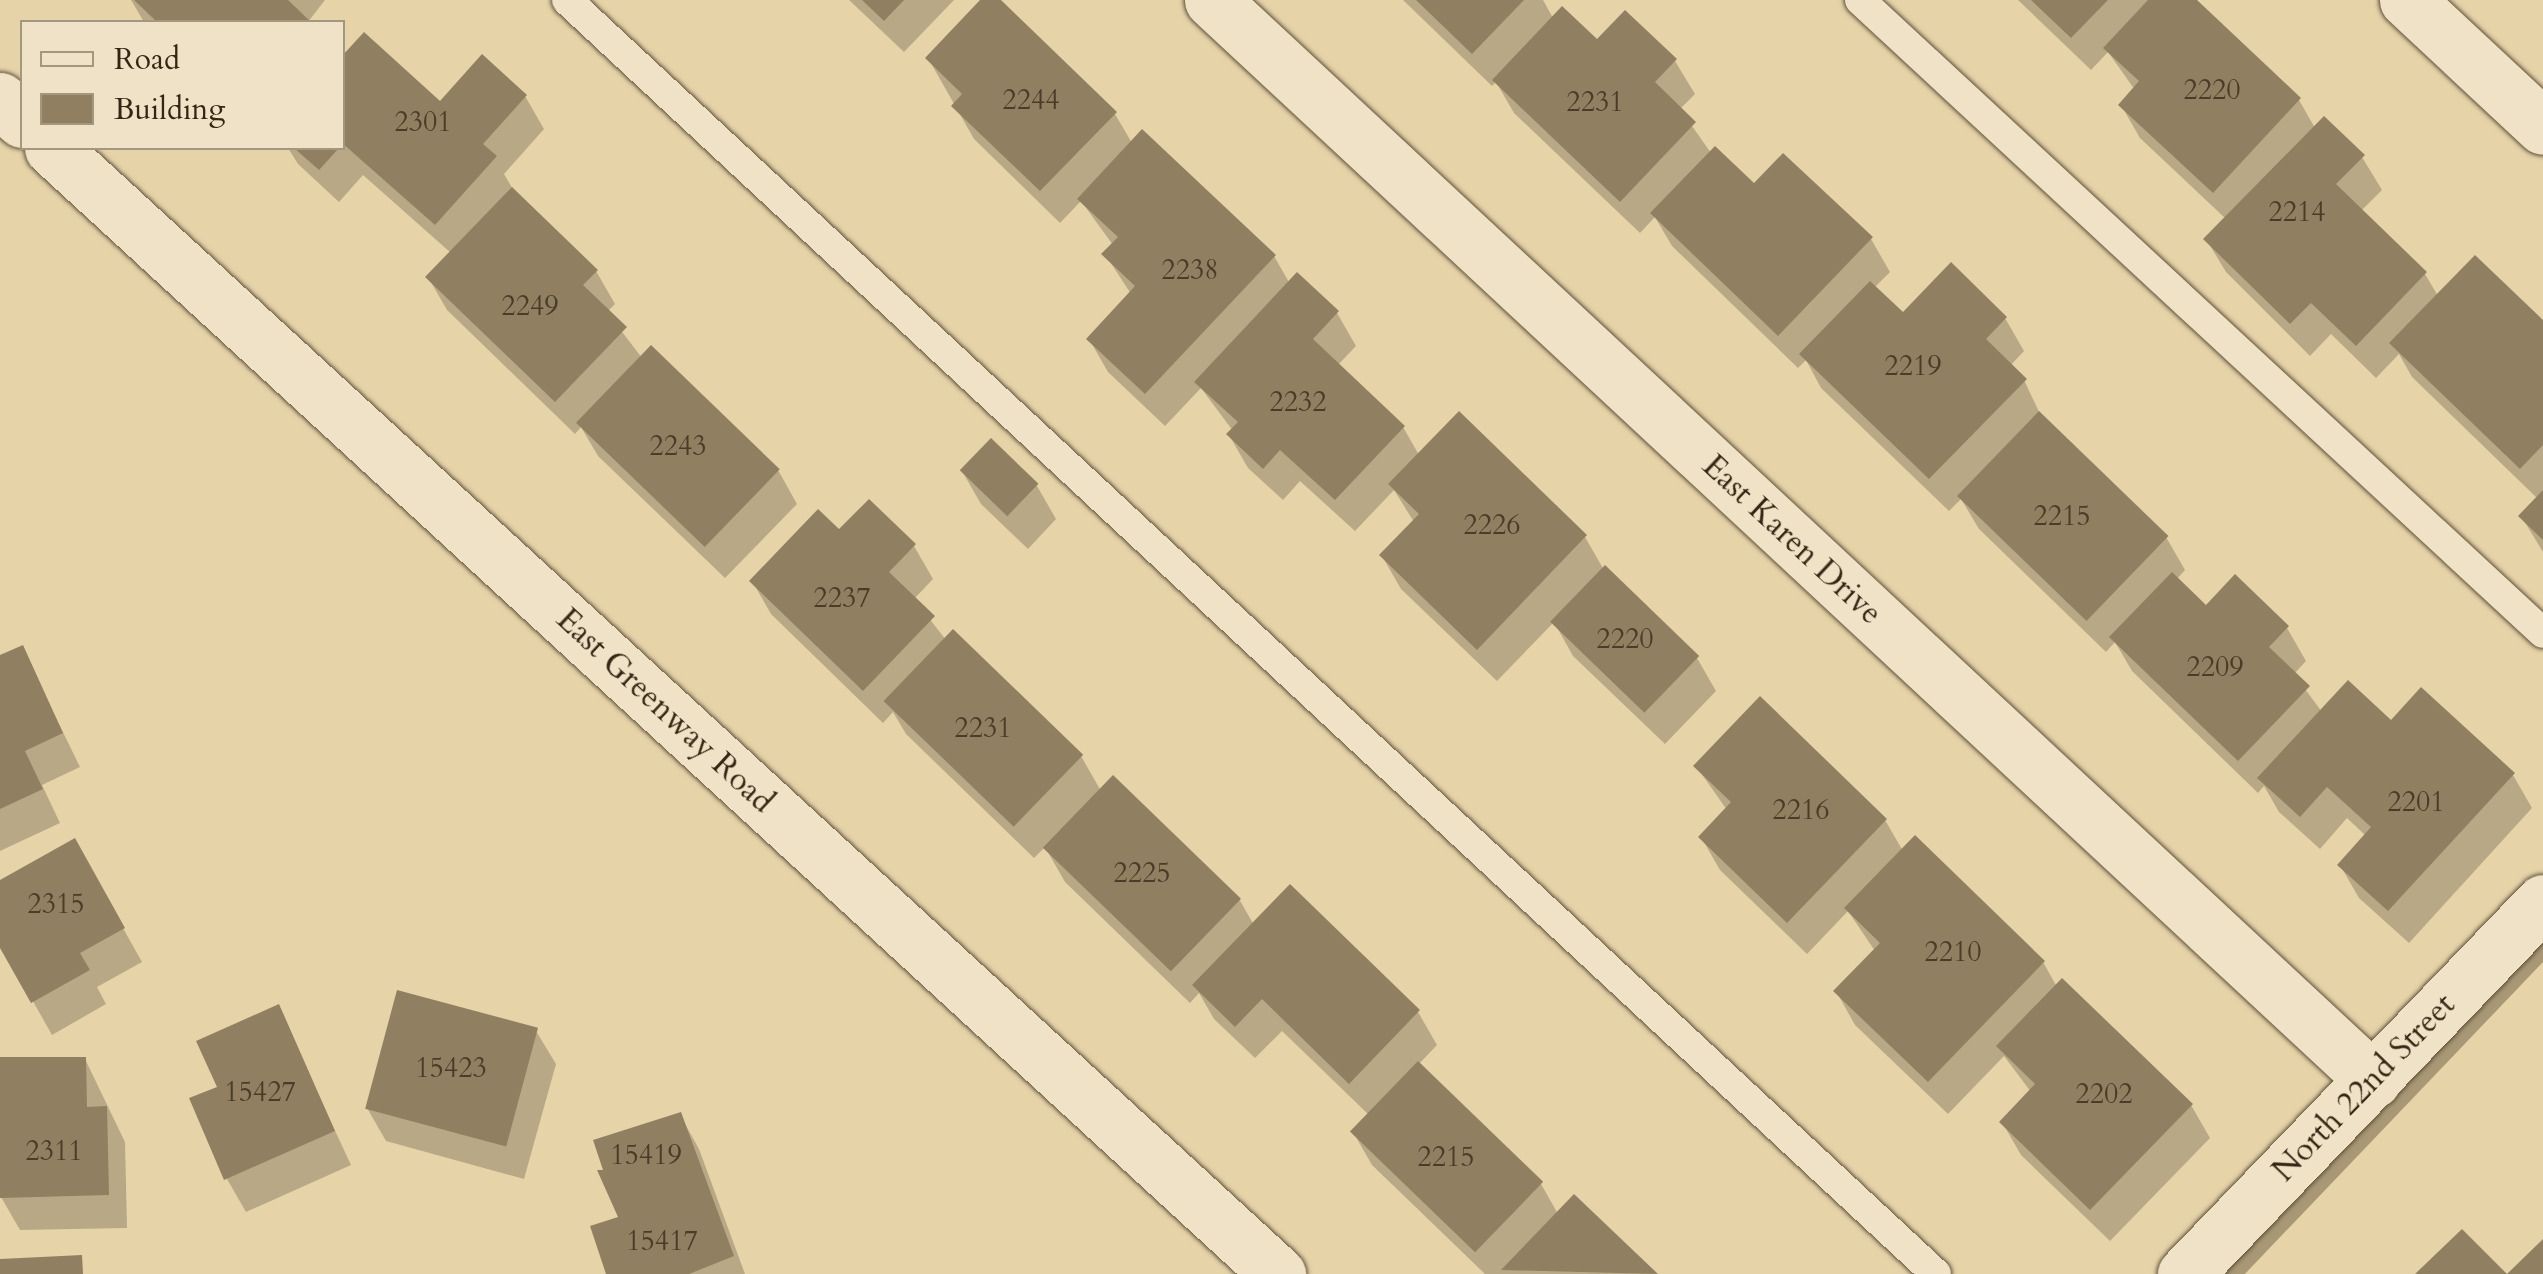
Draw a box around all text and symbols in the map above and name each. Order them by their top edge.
legend [20,20,345,150]
text: Road [114,39,180,80]
house number: 2220 [2183,73,2241,107]
house number: 2244 [1002,83,1060,117]
house number: 2231 [1566,85,1624,119]
text: Building [114,89,225,130]
house number: 2301 [394,105,452,139]
house number: 2214 [2268,195,2326,229]
house number: 2238 [1161,253,1219,287]
house number: 2249 [501,289,559,323]
house number: 2219 [1884,349,1942,383]
house number: 2232 [1269,385,1327,419]
house number: 2243 [649,429,707,463]
street label: East Karen Drive [1694,447,1890,633]
house number: 2215 [2033,499,2091,533]
house number: 2226 [1463,508,1521,542]
house number: 2237 [813,581,871,615]
street label: East Greenway Road [549,601,781,821]
house number: 2220 [1596,622,1654,656]
house number: 2209 [2186,650,2244,684]
house number: 2231 [954,711,1012,745]
house number: 2201 [2387,785,2445,819]
house number: 2216 [1772,793,1830,827]
house number: 2225 [1113,856,1171,890]
house number: 2315 [27,887,85,921]
house number: 2210 [1924,935,1982,969]
street label: North 22nd Street [2265,986,2463,1190]
house number: 15423 [415,1051,487,1085]
house number: 15427 [224,1075,296,1109]
house number: 2202 [2075,1077,2133,1111]
house number: 2311 [25,1134,83,1168]
house number: 15419 [610,1138,682,1172]
house number: 2215 [1417,1140,1475,1174]
house number: 15417 [626,1224,698,1258]

